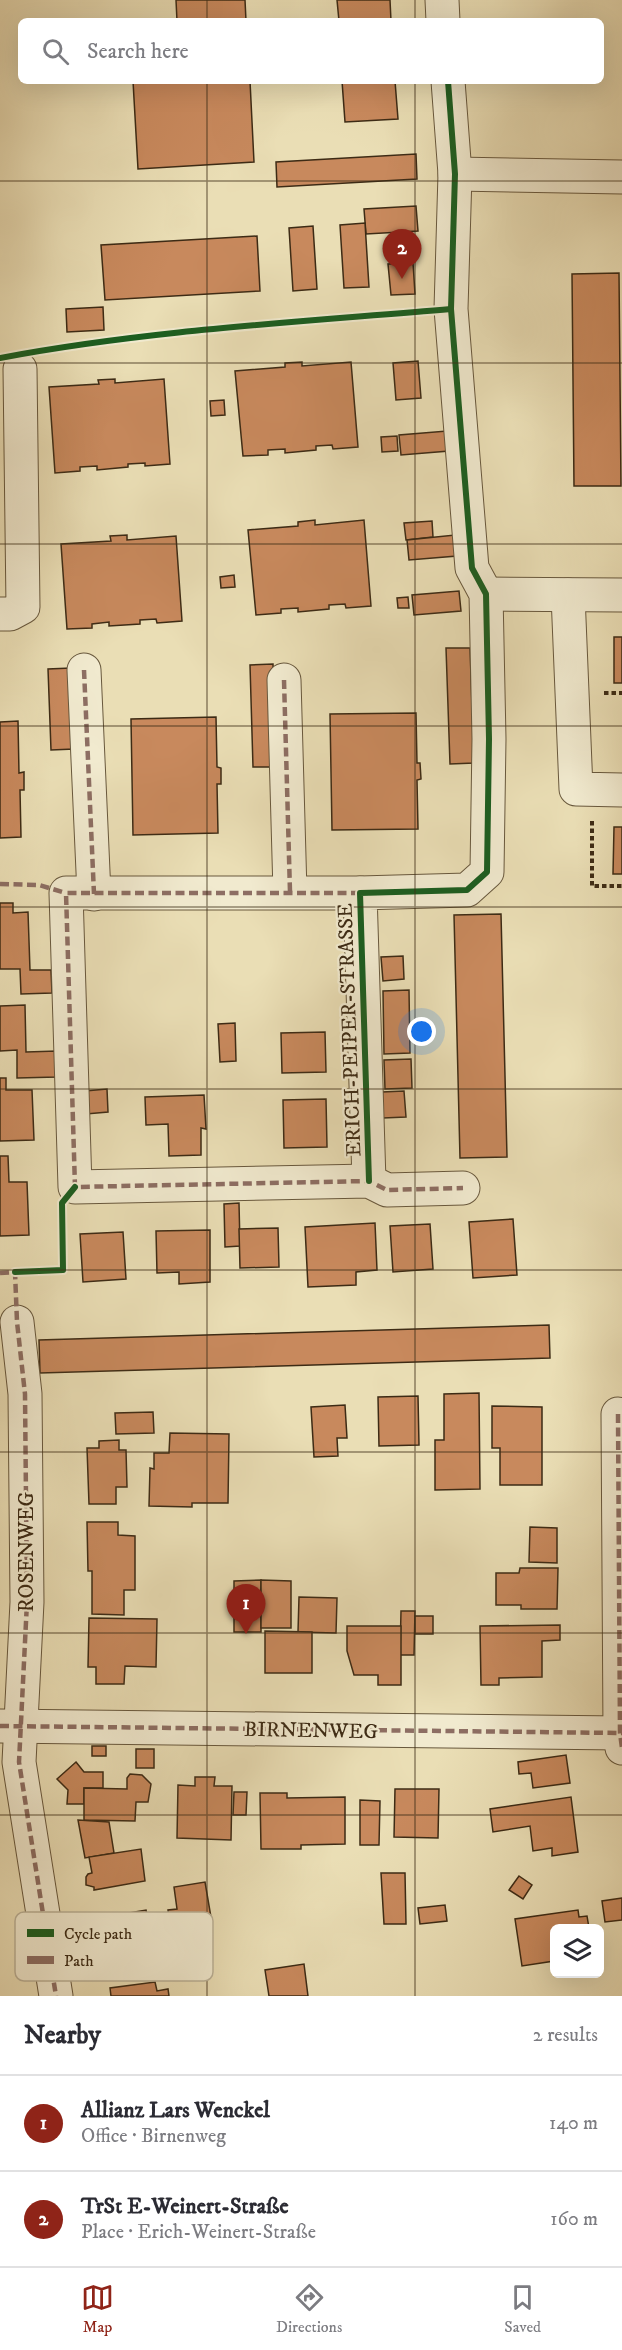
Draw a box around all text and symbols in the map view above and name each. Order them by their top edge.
search box [18,18,604,84]
icon: search [39,35,72,68]
text: Search here [87,38,189,65]
pin: 2 [382,230,422,279]
street label: ERICH-PEIPER-STRASSE [333,903,367,1157]
your location [407,1017,436,1046]
street label: ROSENWEG [14,1491,40,1612]
pin: 1 [226,1584,266,1634]
street label: BIRNENWEG [244,1717,379,1745]
legend [15,1912,213,1981]
text: Cycle path [64,1924,133,1944]
map controls [550,1924,604,1978]
button: layers [550,1924,604,1978]
text: Path [64,1951,94,1971]
text: Nearby [24,2019,101,2052]
text: 2 results [533,2023,598,2048]
text: Allianz Lars Wenckel [81,2097,270,2124]
text: 1 [40,2111,47,2136]
text: 140 m [549,2111,598,2136]
text: Office · Birnenweg [81,2124,226,2149]
text: TrSt E-Weinert-Straße [81,2193,289,2220]
text: 2 [39,2207,48,2232]
text: 160 m [550,2207,598,2232]
text: Place · Erich-Weinert-Straße [81,2220,316,2245]
tab: Map [81,2281,114,2337]
tab: Directions [276,2281,342,2337]
tab: Saved [504,2281,541,2337]

